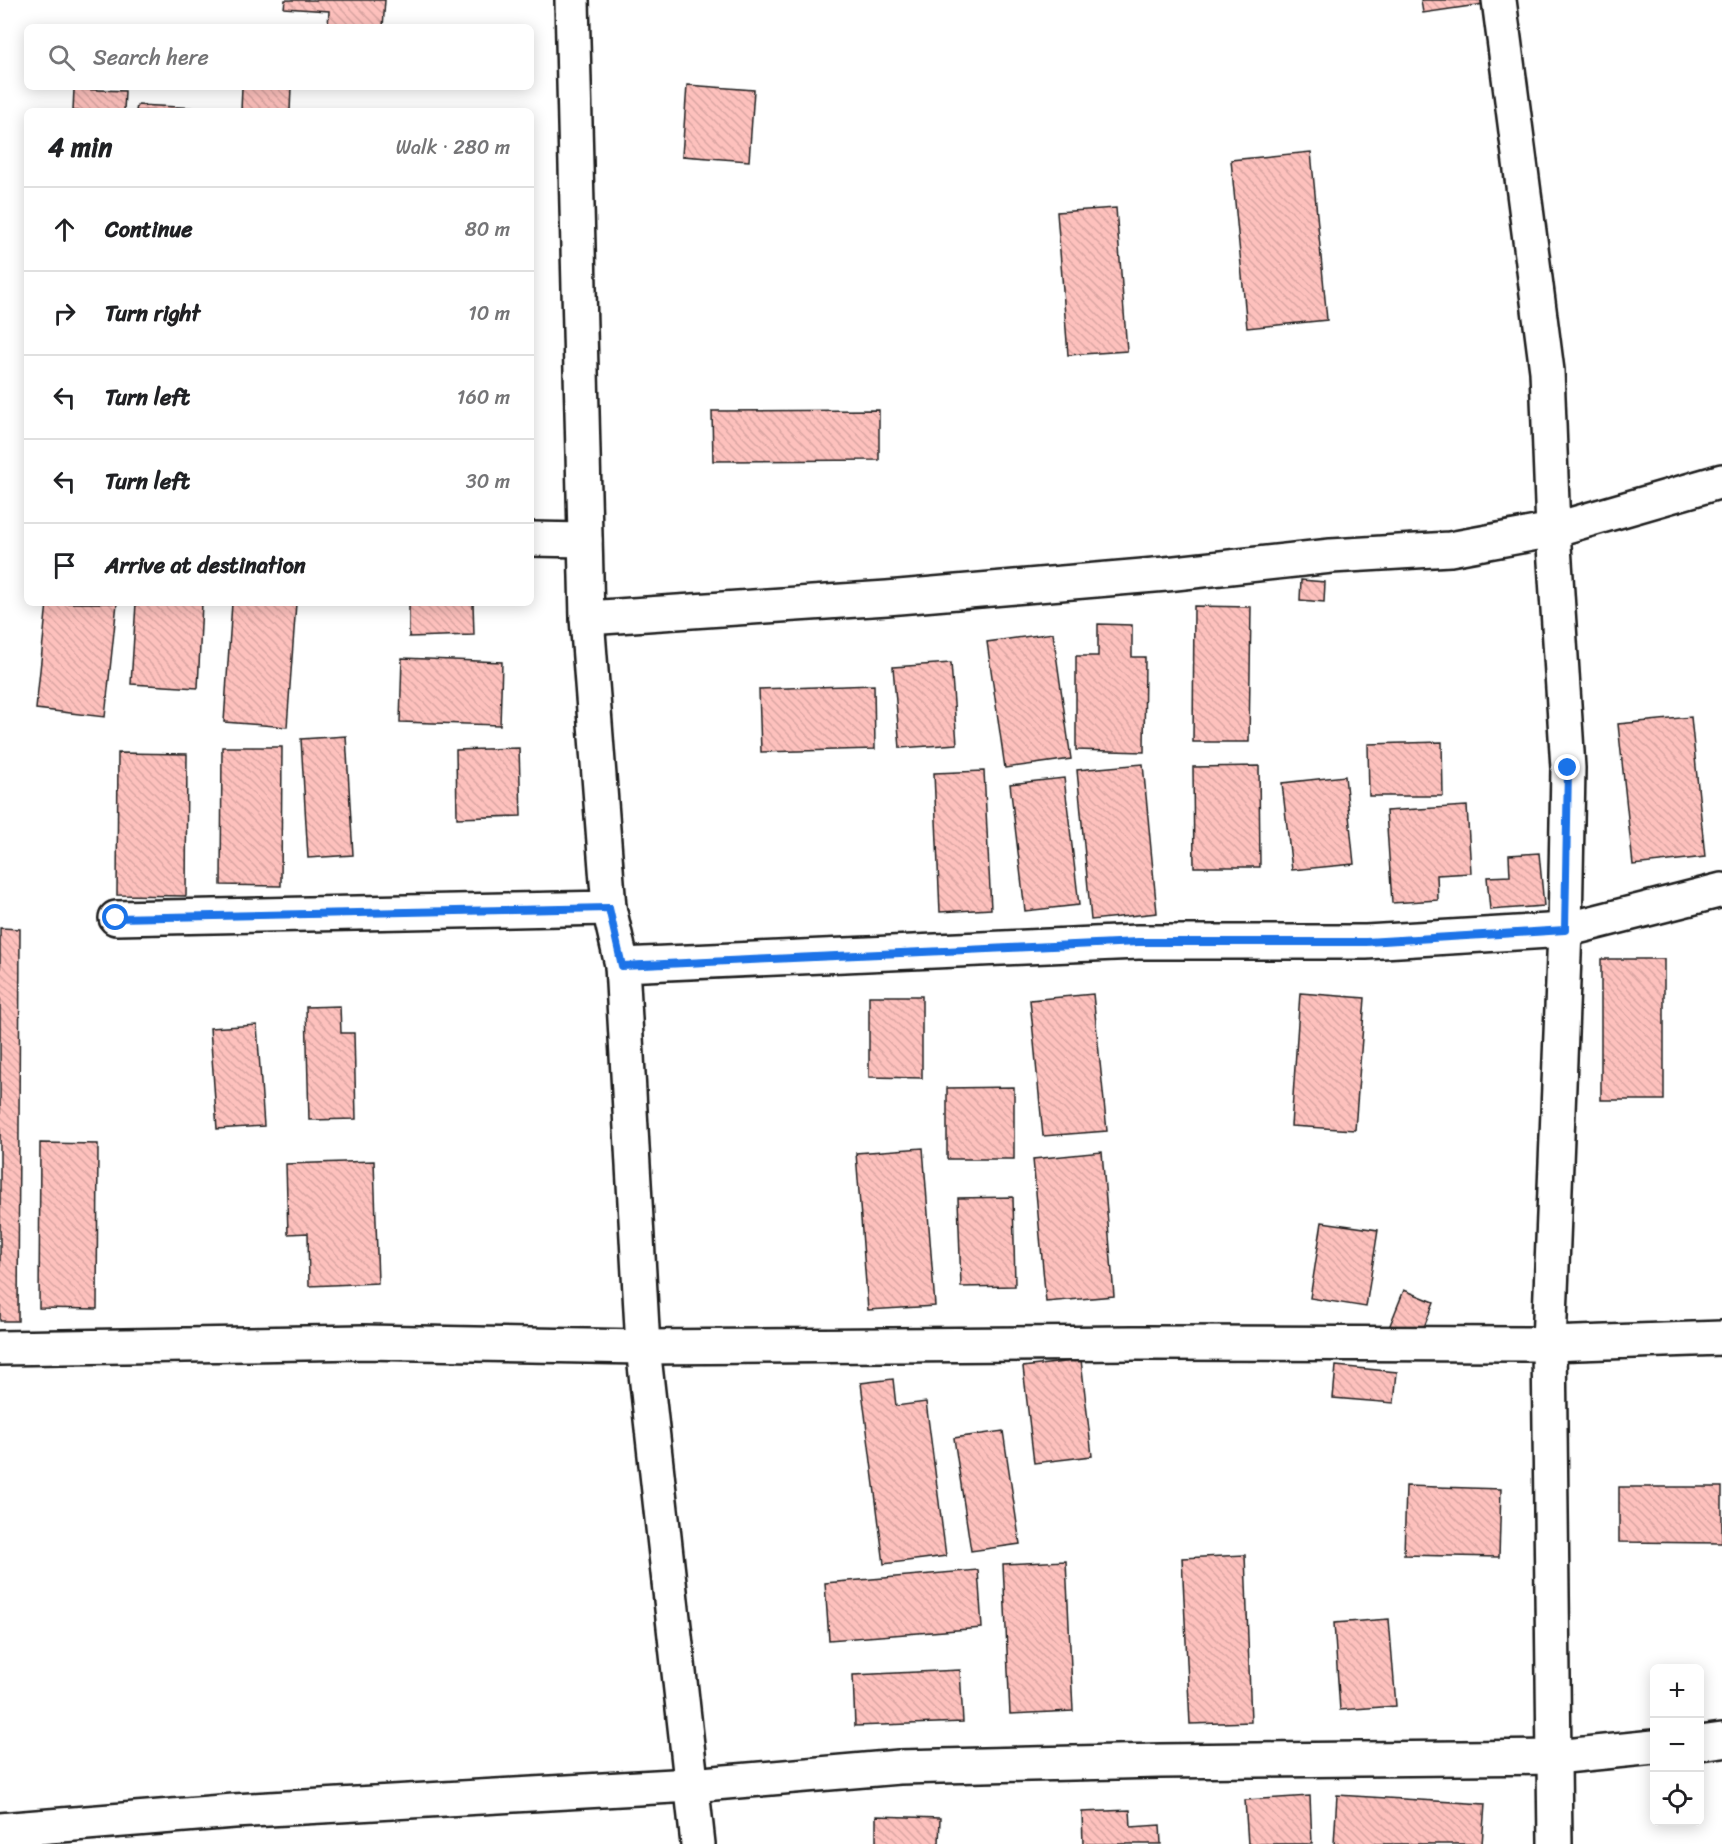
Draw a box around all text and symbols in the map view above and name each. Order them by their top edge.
search box [24,24,534,90]
text: Search here [93,38,209,77]
icon: search [45,41,78,74]
text: 4 min [48,124,112,170]
text: Walk · 280 m [396,130,510,165]
text: Continue [105,210,193,249]
text: 80 m [465,212,510,247]
icon: ahead [48,213,81,246]
text: Turn right [105,294,200,333]
text: 10 m [468,296,510,331]
icon: right [48,297,81,330]
text: Turn left [105,378,190,417]
text: 160 m [457,380,510,415]
icon: left [48,381,81,414]
text: Turn left [105,462,190,501]
text: 30 m [466,464,510,499]
icon: left [48,465,81,498]
text: Arrive at destination [105,546,306,585]
icon: arrive [48,549,81,582]
route end [1554,754,1580,780]
route start [102,904,128,930]
map controls [1650,1664,1704,1826]
button: + [1650,1664,1704,1718]
button: − [1650,1718,1704,1772]
button: locate [1650,1772,1704,1826]

